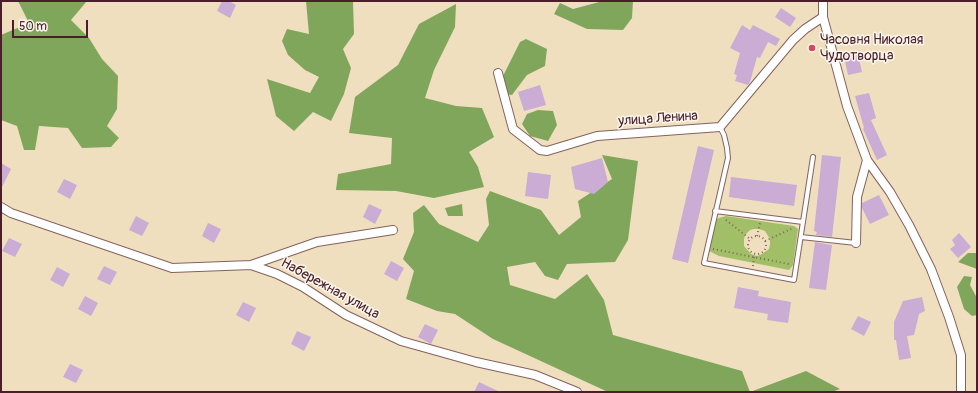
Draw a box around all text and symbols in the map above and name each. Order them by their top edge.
scale bar [14,12,90,38]
text: 50 m [19,19,47,34]
place label: Часовня Николая Чудотворца [820,32,923,64]
marker: Часовня Николая Чудотворца [807,43,817,53]
street label: улица Ленина [618,108,698,130]
street label: Набережная улица [278,255,382,323]

